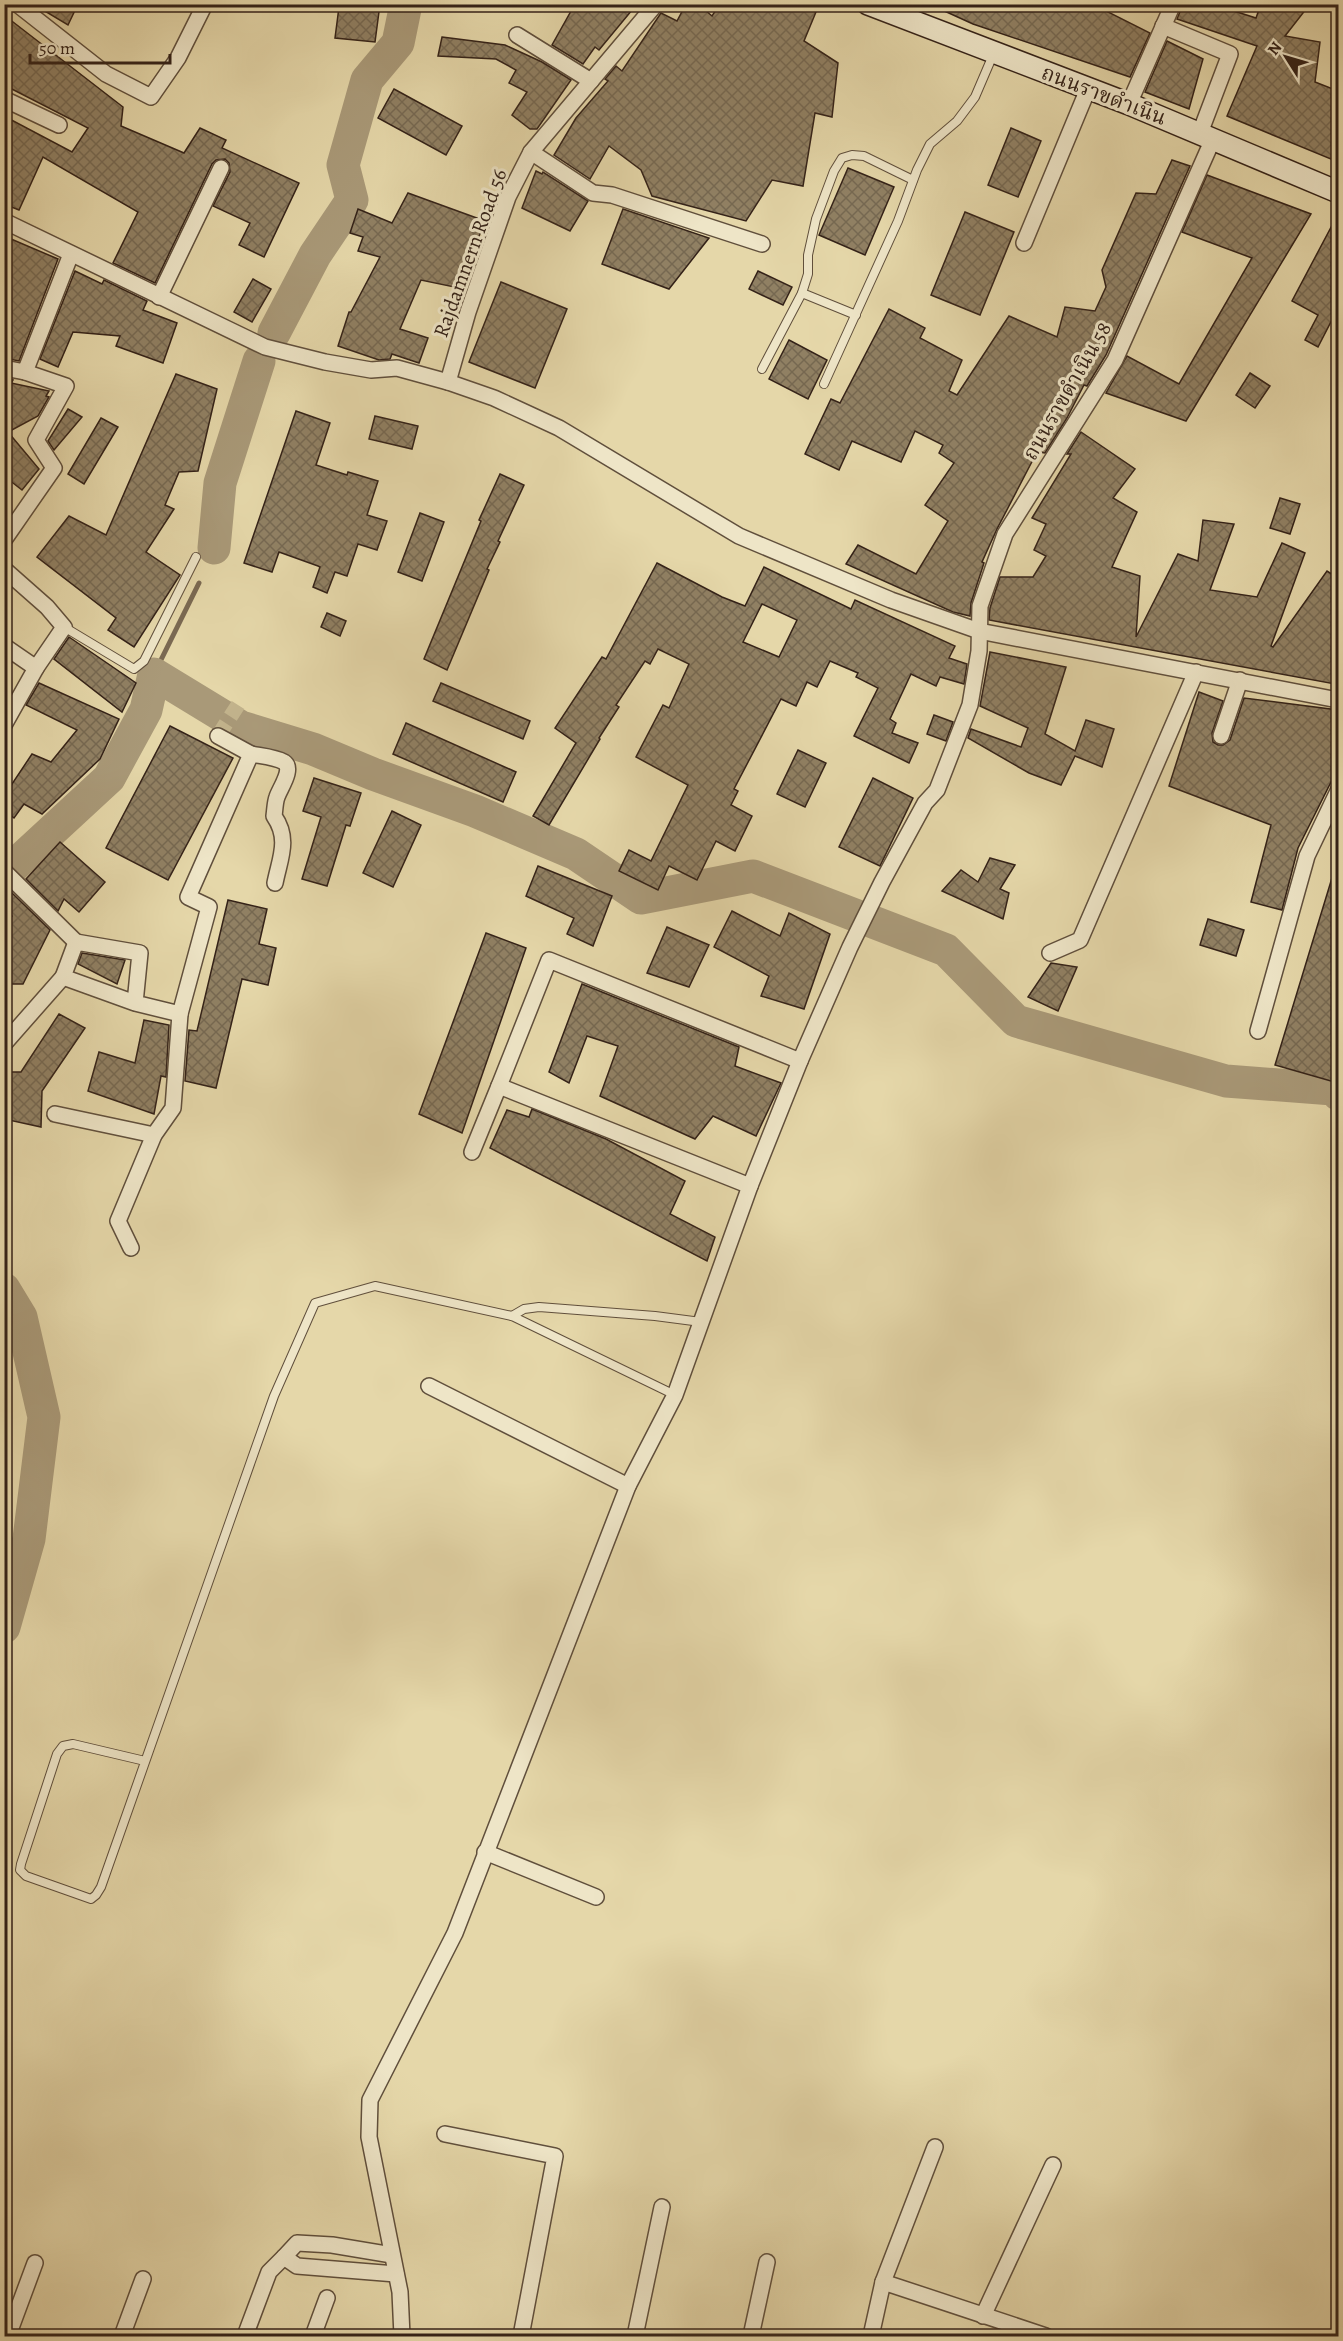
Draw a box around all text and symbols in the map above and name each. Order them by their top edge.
scale bar [30,27,170,65]
north arrow [1256,27,1316,87]
text: 50 m [39,36,75,60]
text: N [1263,37,1287,60]
street label: ถนนราขดำเนิน [1037,58,1171,132]
street label: Rajdamnern Road 56 [427,165,514,341]
street label: ถนนราขดำเนิน 58 [1016,317,1118,465]

